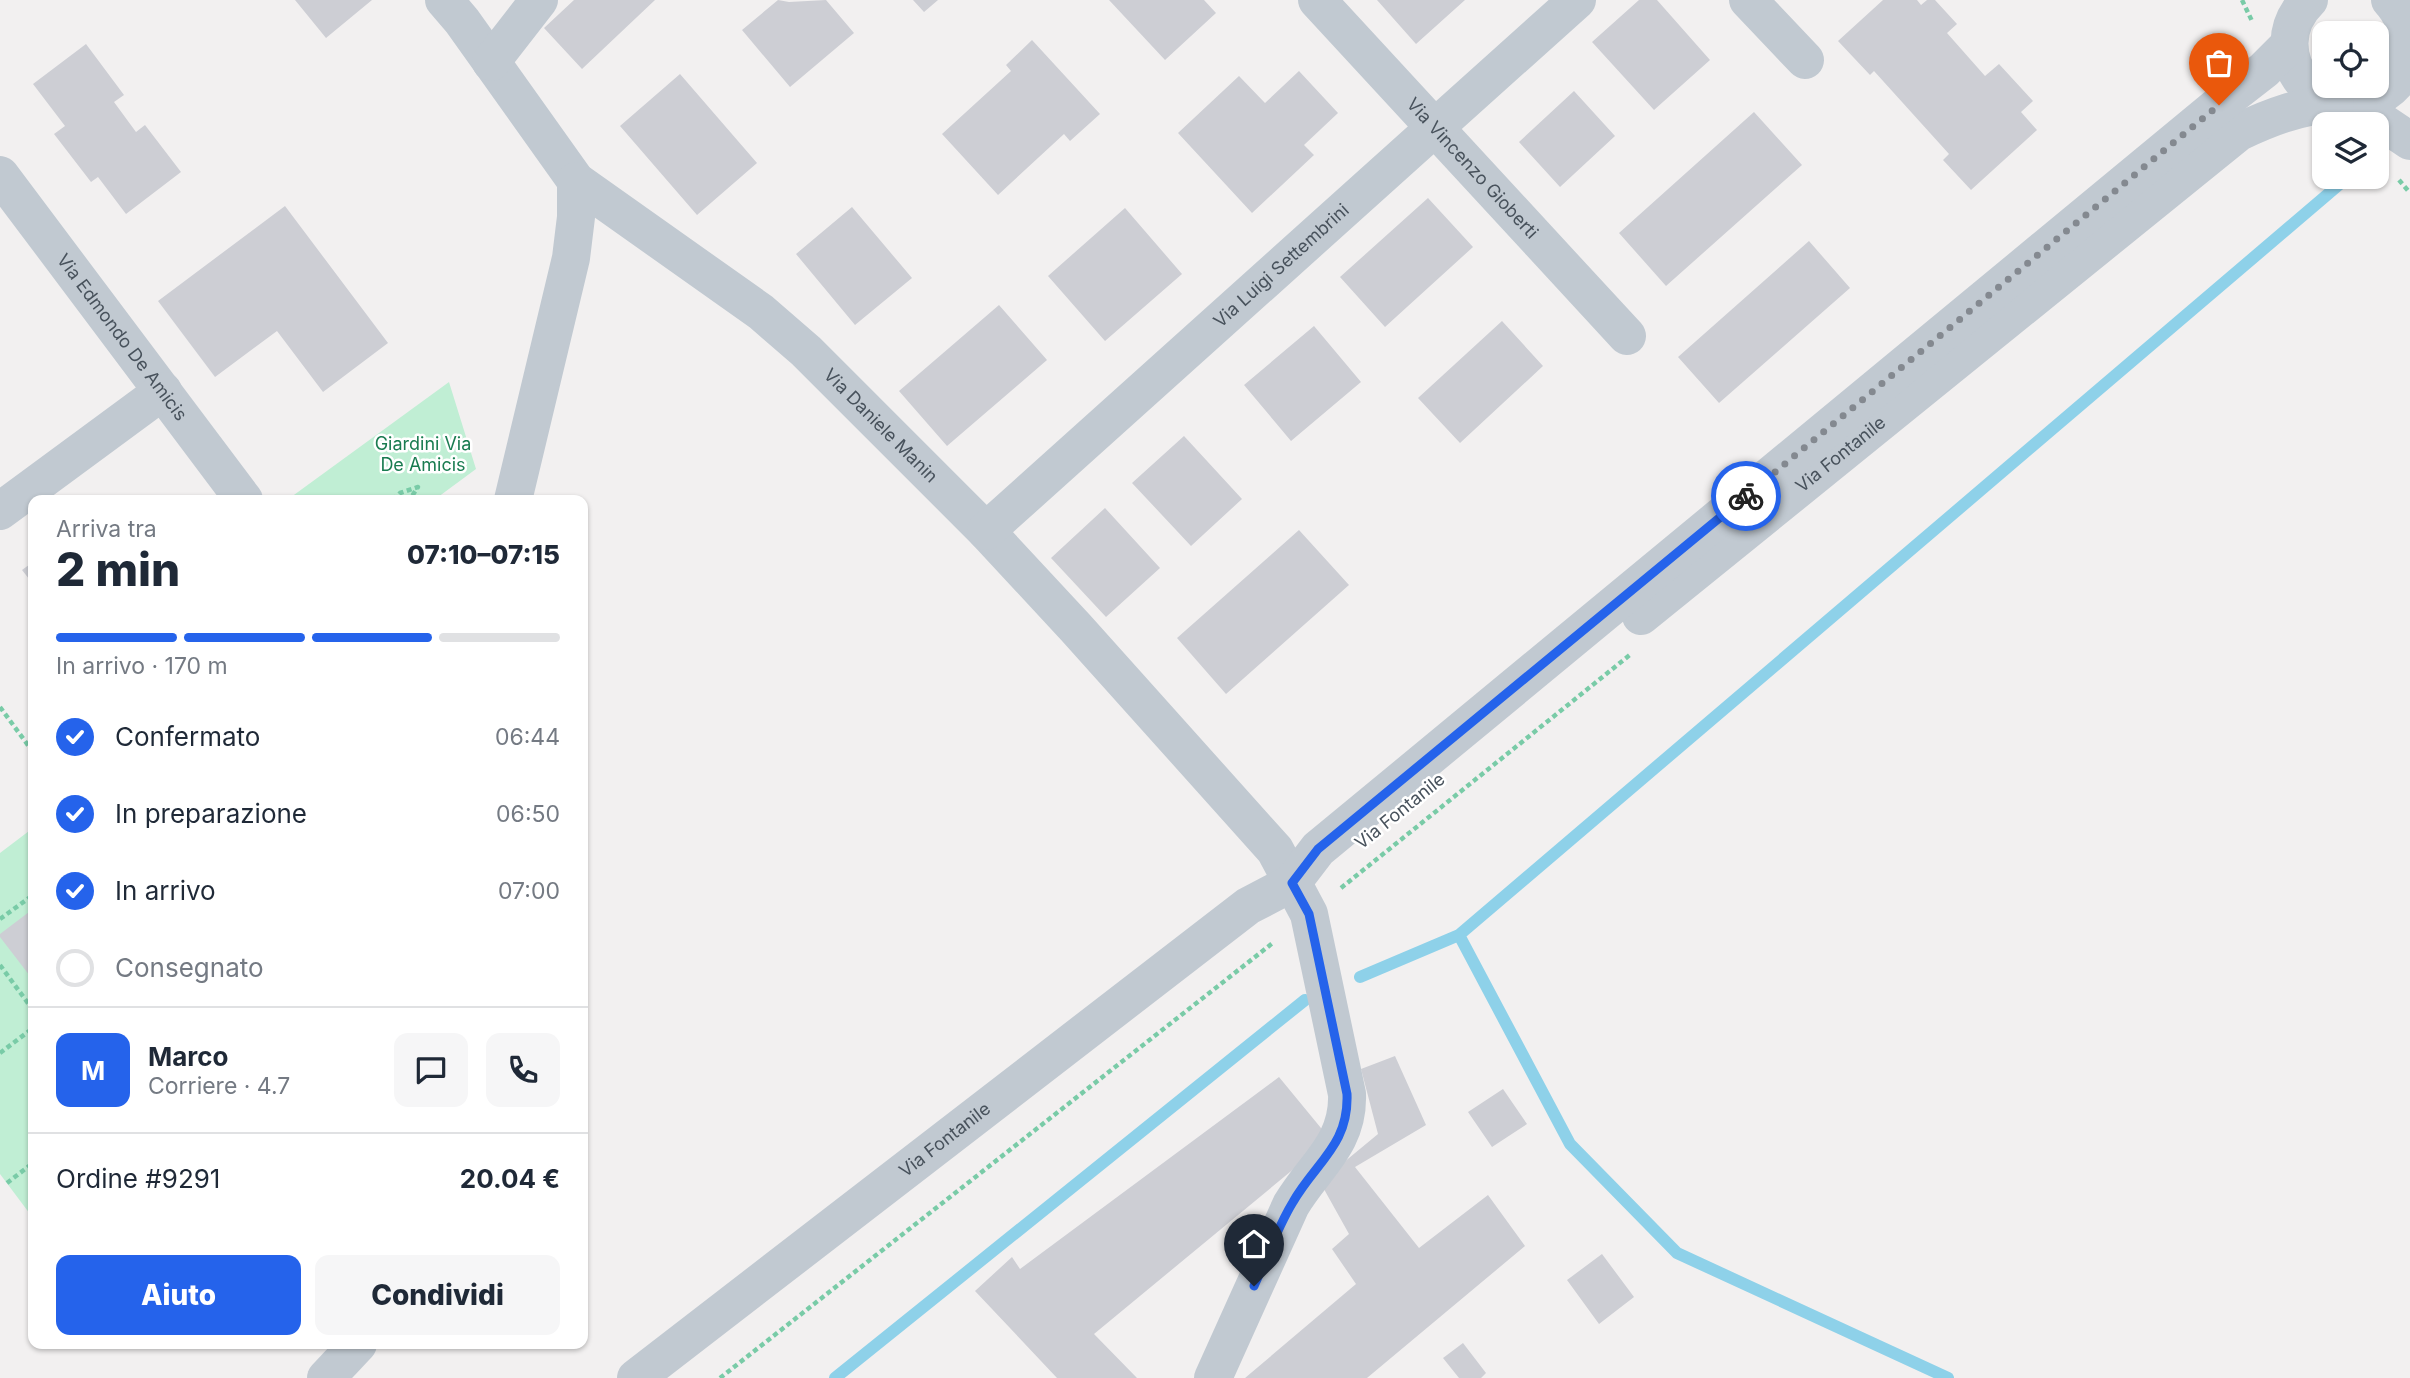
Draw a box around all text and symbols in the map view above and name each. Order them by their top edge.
map controls [2312,21,2389,189]
button: locate [2312,21,2389,98]
pin [2189,33,2249,105]
icon: bag [2200,44,2238,82]
street label: Via Vincenzo Gioberti [1403,93,1543,243]
button: layers [2312,112,2389,189]
street label: Via Luigi Settembrini [1209,199,1353,331]
street label: Via Edmondo De Amicis [53,249,192,425]
street label: Via Daniele Manin [820,364,942,487]
street label: Via Fontanile [1791,411,1890,496]
park label: Giardini Via De Amicis [375,433,471,475]
courier [1711,461,1781,531]
icon: bike [1727,477,1765,515]
text: Arriva tra [56,515,157,543]
text: 07:10–07:15 [407,539,560,570]
text: 2 min [56,541,180,597]
text: In arrivo · 170 m [56,652,228,680]
icon: check [56,718,94,756]
text: Confermato [115,721,260,752]
text: 06:44 [495,723,560,751]
street label: Via Fontanile [1351,768,1449,853]
icon: check [56,795,94,833]
text: In preparazione [115,798,307,829]
text: 06:50 [496,800,560,828]
icon: check [56,872,94,910]
text: In arrivo [115,875,216,906]
text: 07:00 [498,877,560,905]
text: Consegnato [115,952,264,983]
button: chat [394,1033,468,1107]
button: phone [486,1033,560,1107]
text: Marco [148,1041,229,1072]
text: M [81,1055,105,1086]
text: Corriere · 4.7 [148,1072,290,1100]
street label: Via Fontanile [895,1098,994,1181]
text: Ordine #9291 [56,1163,220,1194]
text: 20.04 € [460,1163,560,1194]
pin [1224,1214,1284,1286]
icon: home [1235,1225,1273,1263]
button: Aiuto [56,1255,301,1335]
button: Condividi [315,1255,560,1335]

